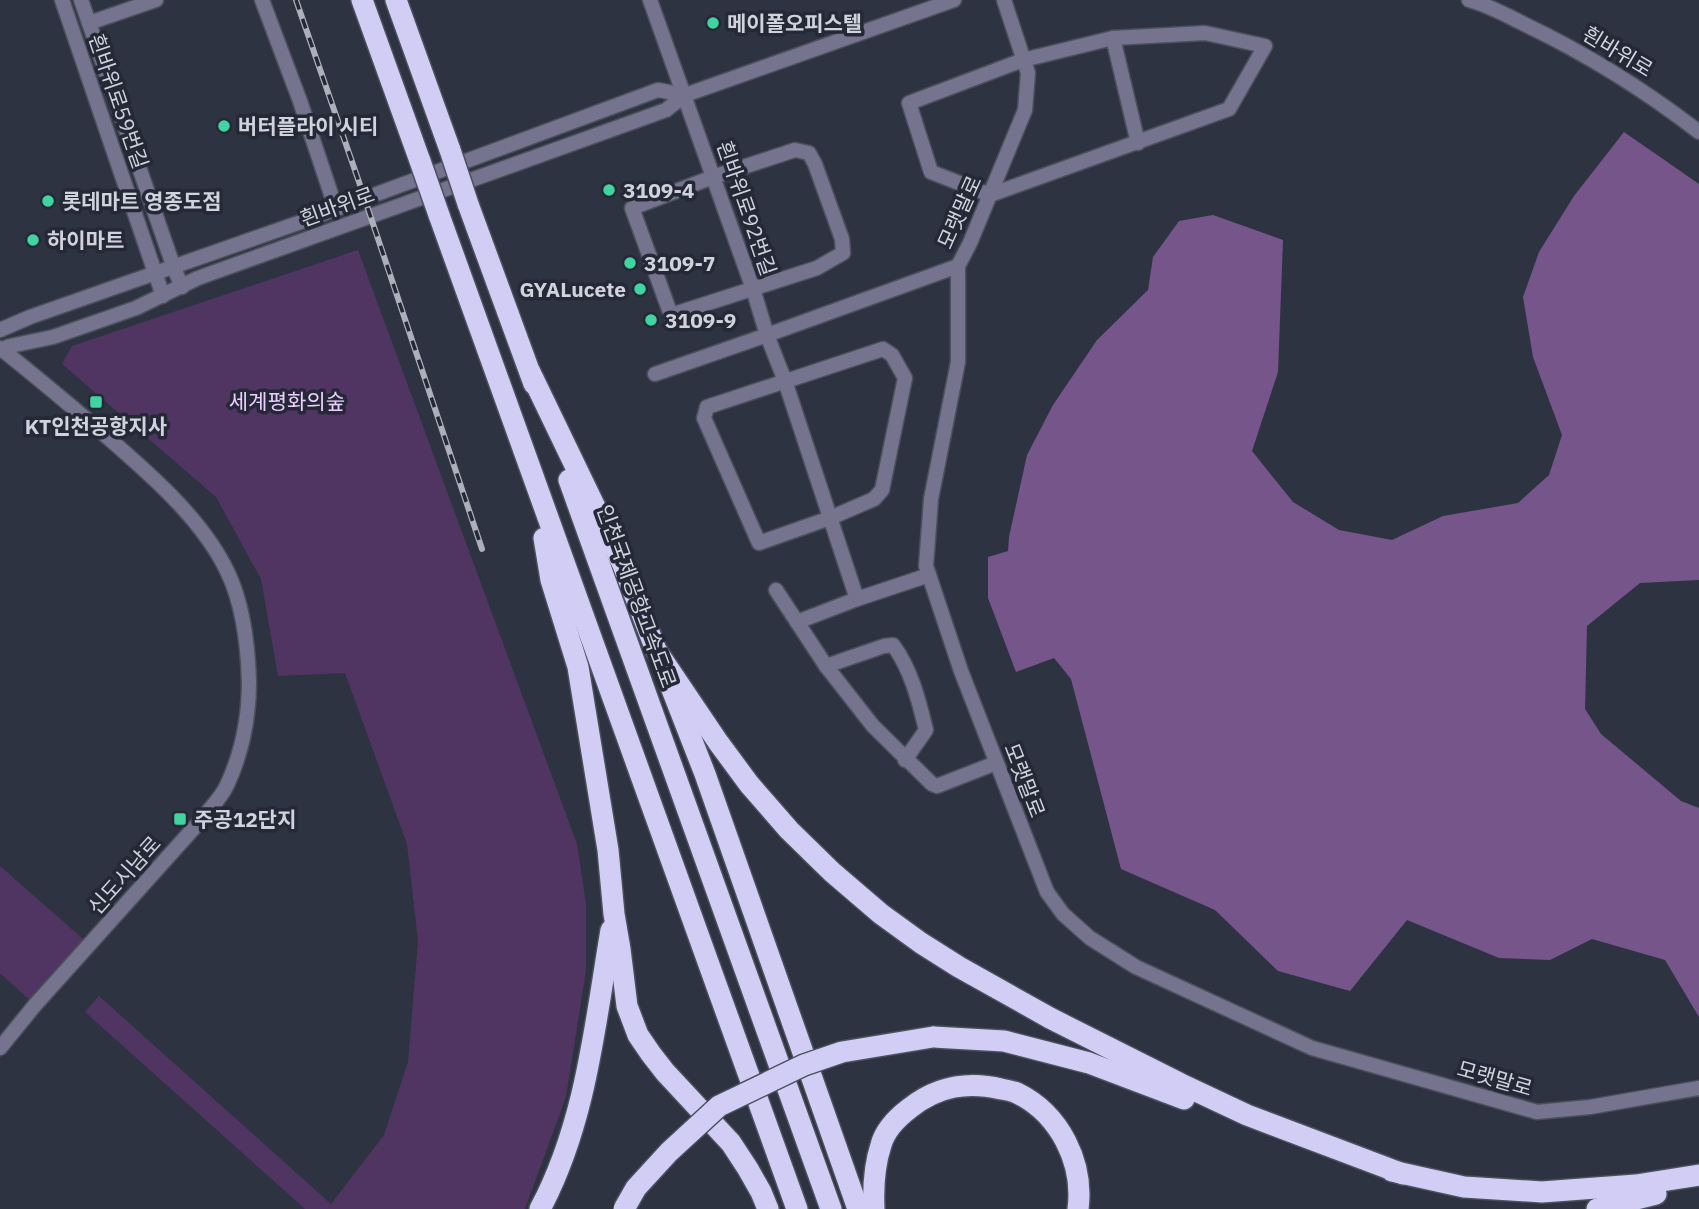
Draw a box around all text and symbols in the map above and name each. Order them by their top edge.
place label: 메이폴오피스텔 [727,9,862,37]
marker: 메이폴오피스텔 [705,15,721,31]
street label: 흰바위로 [1578,19,1658,83]
street label: 흰바위로59번길 [83,30,155,172]
place label: 버터플라이 시티 [238,112,378,140]
marker: 버터플라이 시티 [216,118,232,134]
street label: 흰바위로92번길 [711,137,783,279]
street label: 모랫말로 [930,171,988,253]
place label: 3109-4 [623,176,694,204]
street label: 흰바위로 [296,180,378,232]
marker: 3109-4 [601,182,617,198]
place label: 롯데마트 영종도점 [62,187,222,215]
marker: 롯데마트 영종도점 [40,193,56,209]
place label: 하이마트 [47,226,124,254]
marker: 하이마트 [25,232,41,248]
place label: 3109-7 [644,249,715,277]
marker: 3109-7 [622,255,638,271]
place label: GYALucete [519,275,626,303]
marker: GYALucete [632,281,648,297]
place label: 3109-9 [665,306,736,334]
marker: 3109-9 [643,312,659,328]
park label: 세계평화의숲 [229,387,345,415]
marker: KT인천공항지사 [88,394,104,410]
place label: KT인천공항지사 [25,412,167,440]
street label: 인천국제공항고속도로 [591,500,683,692]
street label: 모랫말로 [998,739,1052,821]
place label: 주공12단지 [194,805,296,833]
marker: 주공12단지 [172,811,188,827]
street label: 신도시남로 [81,830,167,920]
street label: 모랫말로 [1454,1054,1536,1102]

